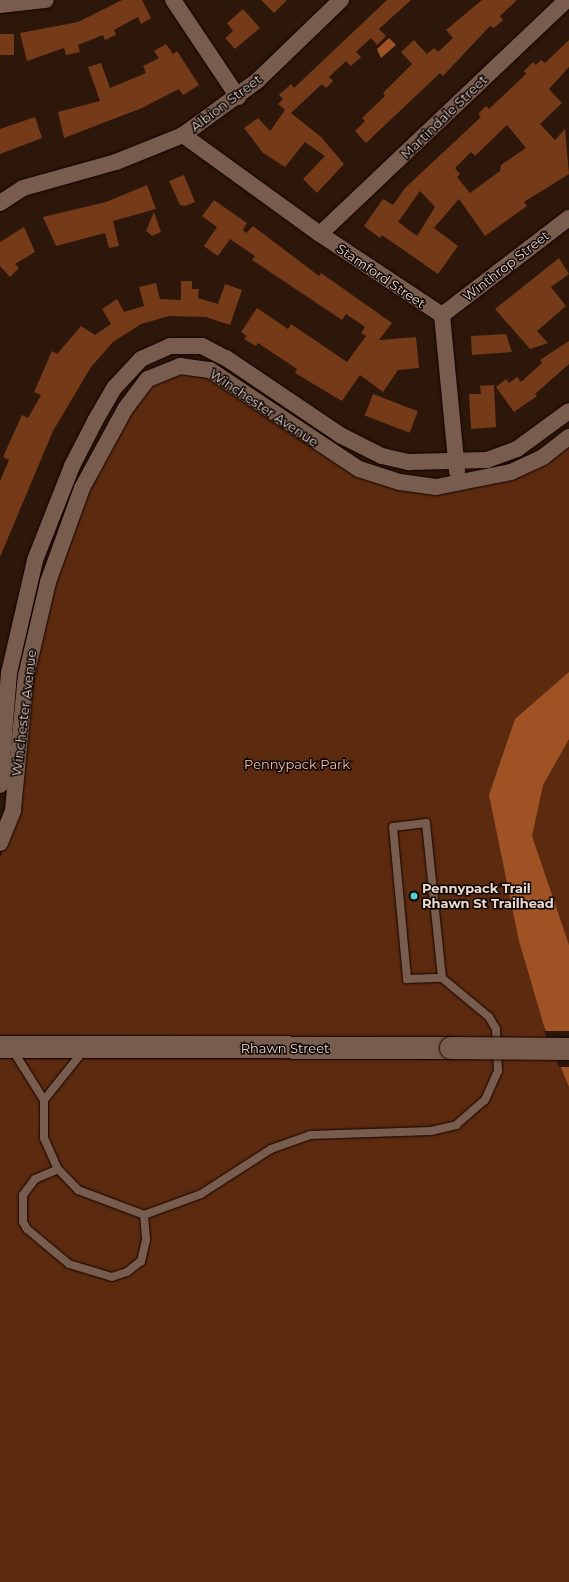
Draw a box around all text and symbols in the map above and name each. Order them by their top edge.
street label: Albion Street [187,71,265,135]
street label: Martindale Street [398,72,490,162]
street label: Winthrop Street [460,227,552,305]
street label: Stamford Street [334,241,428,311]
street label: Winchester Avenue [207,366,321,450]
street label: Winchester Avenue [9,649,39,777]
park label: Pennypack Park [244,756,350,772]
place label: Pennypack Trail Rhawn St Trailhead [422,881,554,912]
marker: Pennypack Trail Rhawn St Trailhead [409,891,419,901]
street label: Rhawn Street [241,1040,329,1056]

